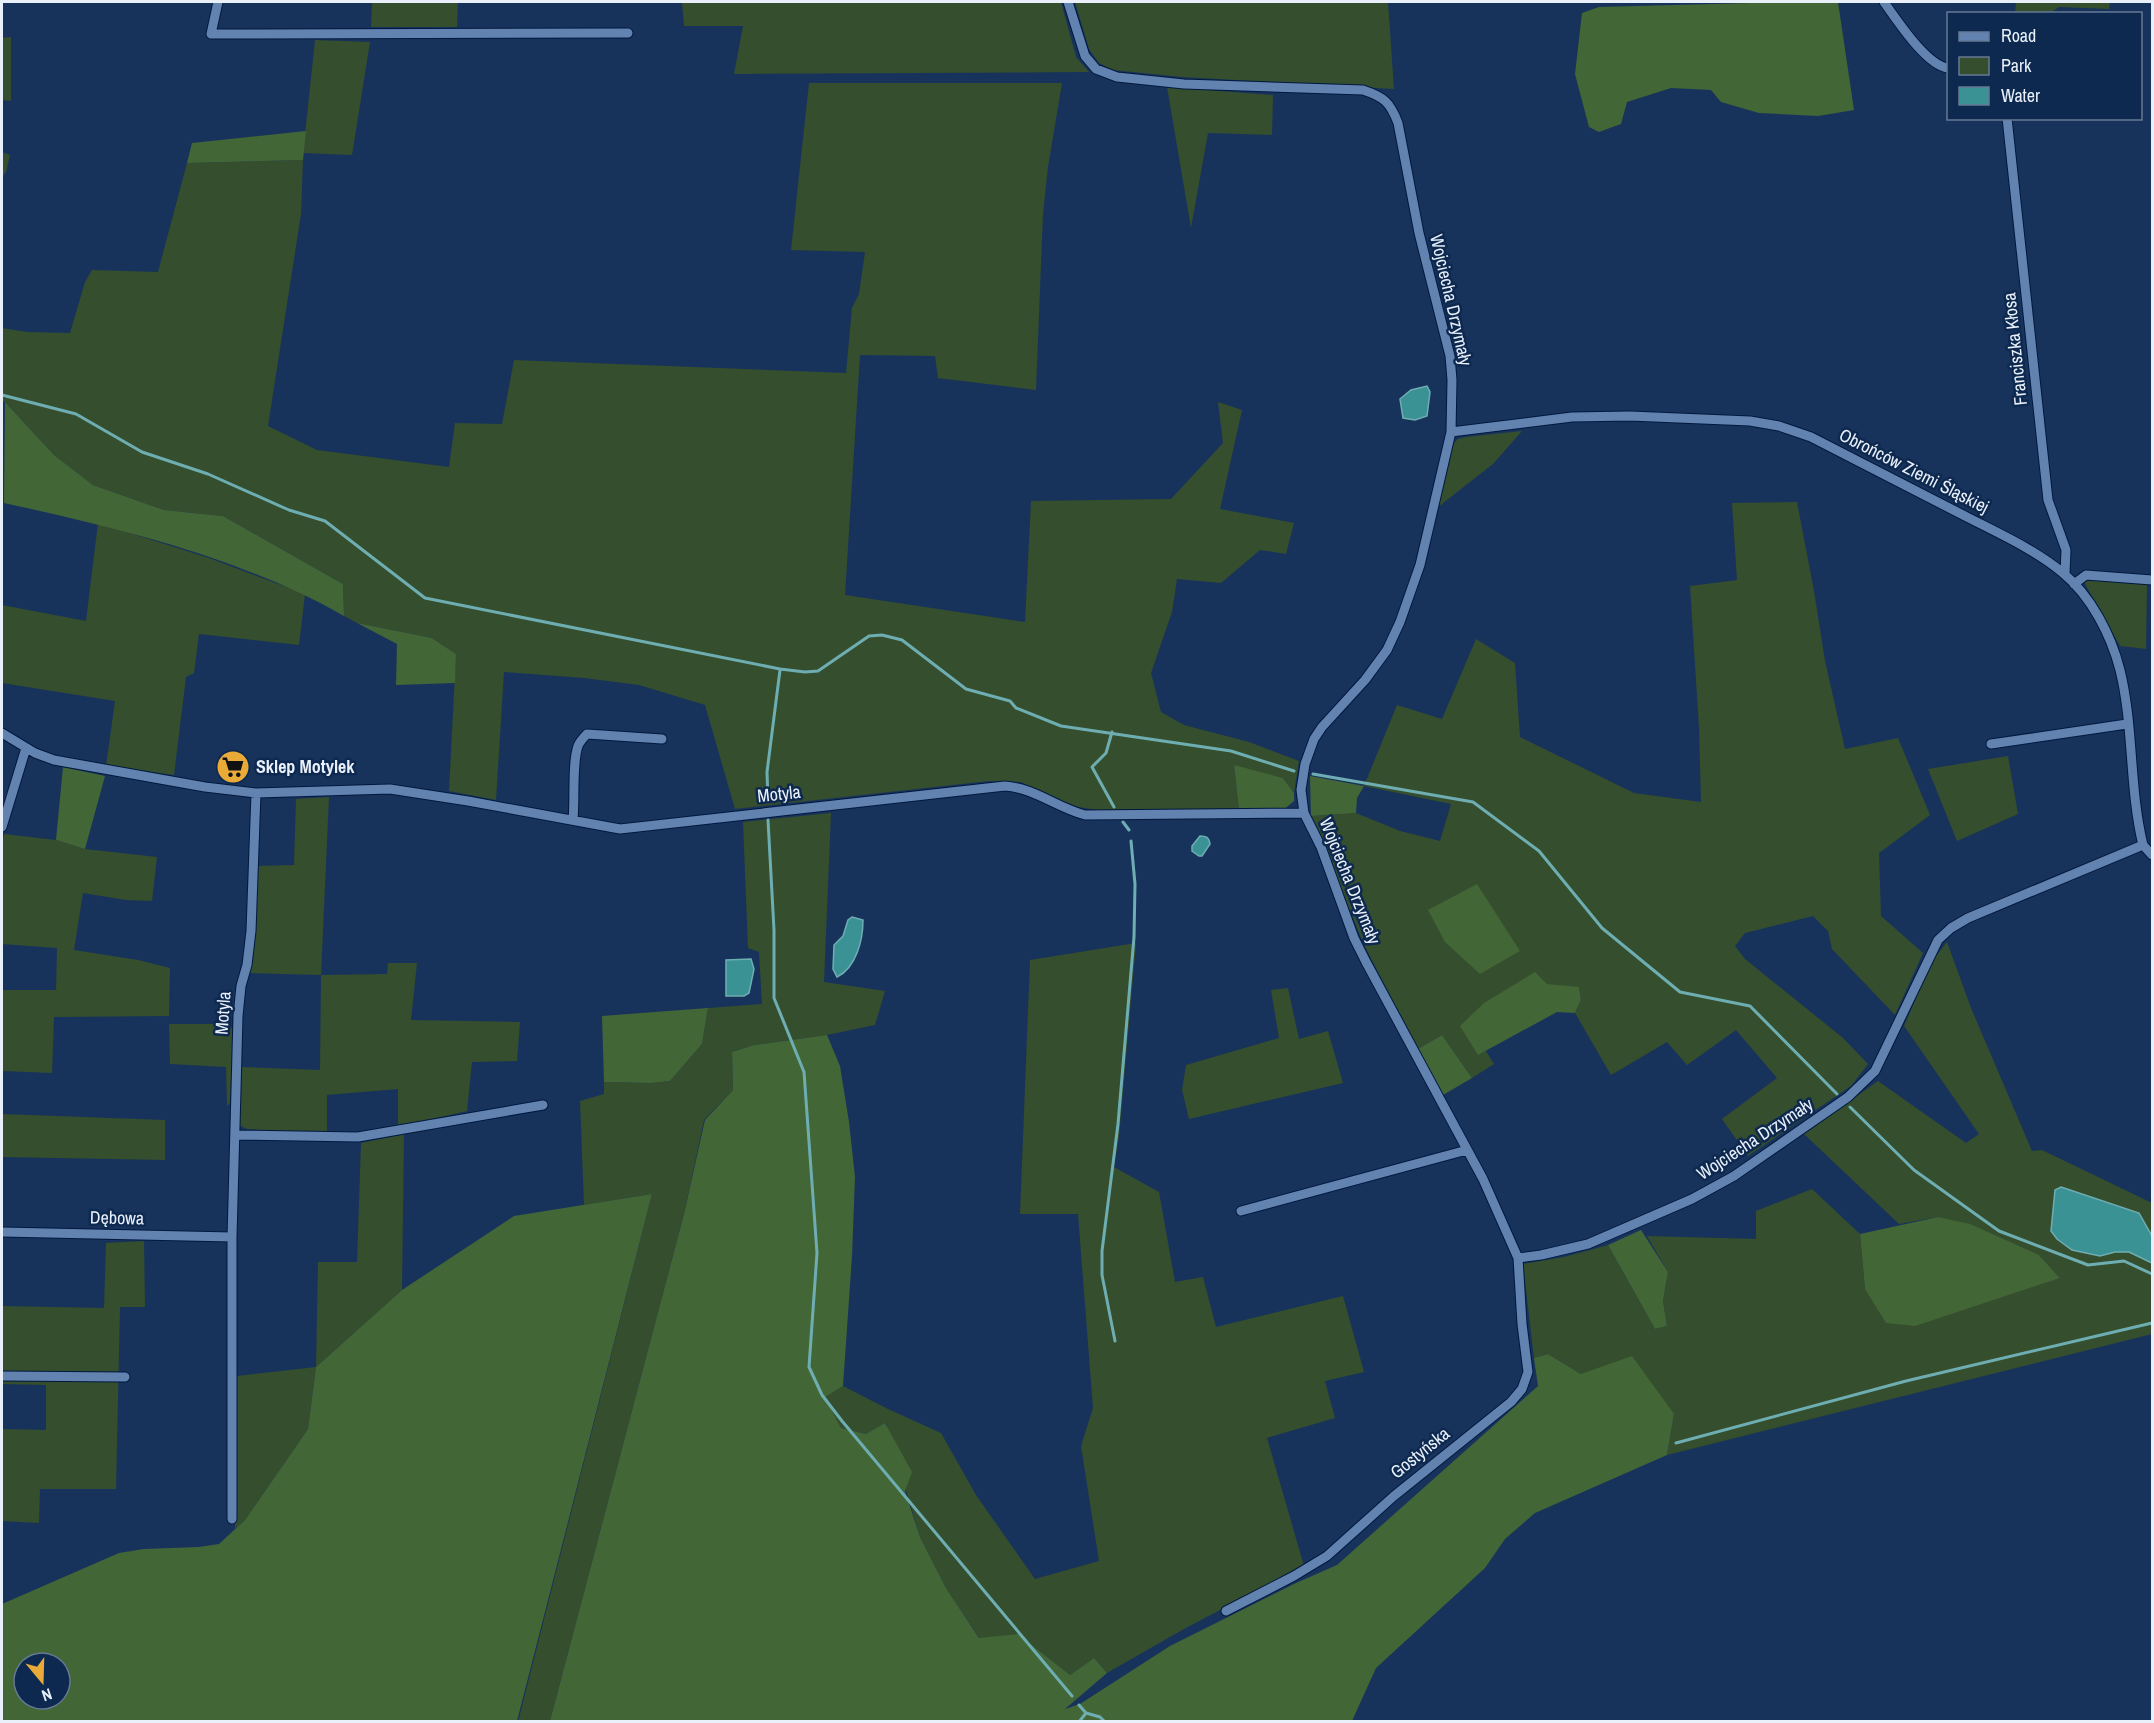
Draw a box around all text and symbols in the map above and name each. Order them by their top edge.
legend [1947,12,2142,120]
text: Road [2001,23,2036,48]
text: Park [2001,53,2032,78]
text: Water [2001,83,2040,108]
street label: Wojciecha Drzymały [1424,232,1479,369]
street label: Franciszka Kłosa [1996,291,2033,407]
street label: Obrońców Ziemi Śląskiej [1835,422,1993,519]
supermarket icon: Sklep Motylek [215,749,251,785]
place label: Sklep Motylek [256,754,355,779]
street label: Motyla [756,779,802,808]
street label: Wojciecha Drzymały [1314,814,1387,948]
street label: Motyla [209,990,236,1036]
street label: Wojciecha Drzymały [1692,1091,1818,1186]
street label: Dębowa [90,1205,144,1230]
street label: Gostyńska [1385,1421,1455,1484]
north arrow [12,1651,72,1711]
text: N [39,1683,55,1707]

